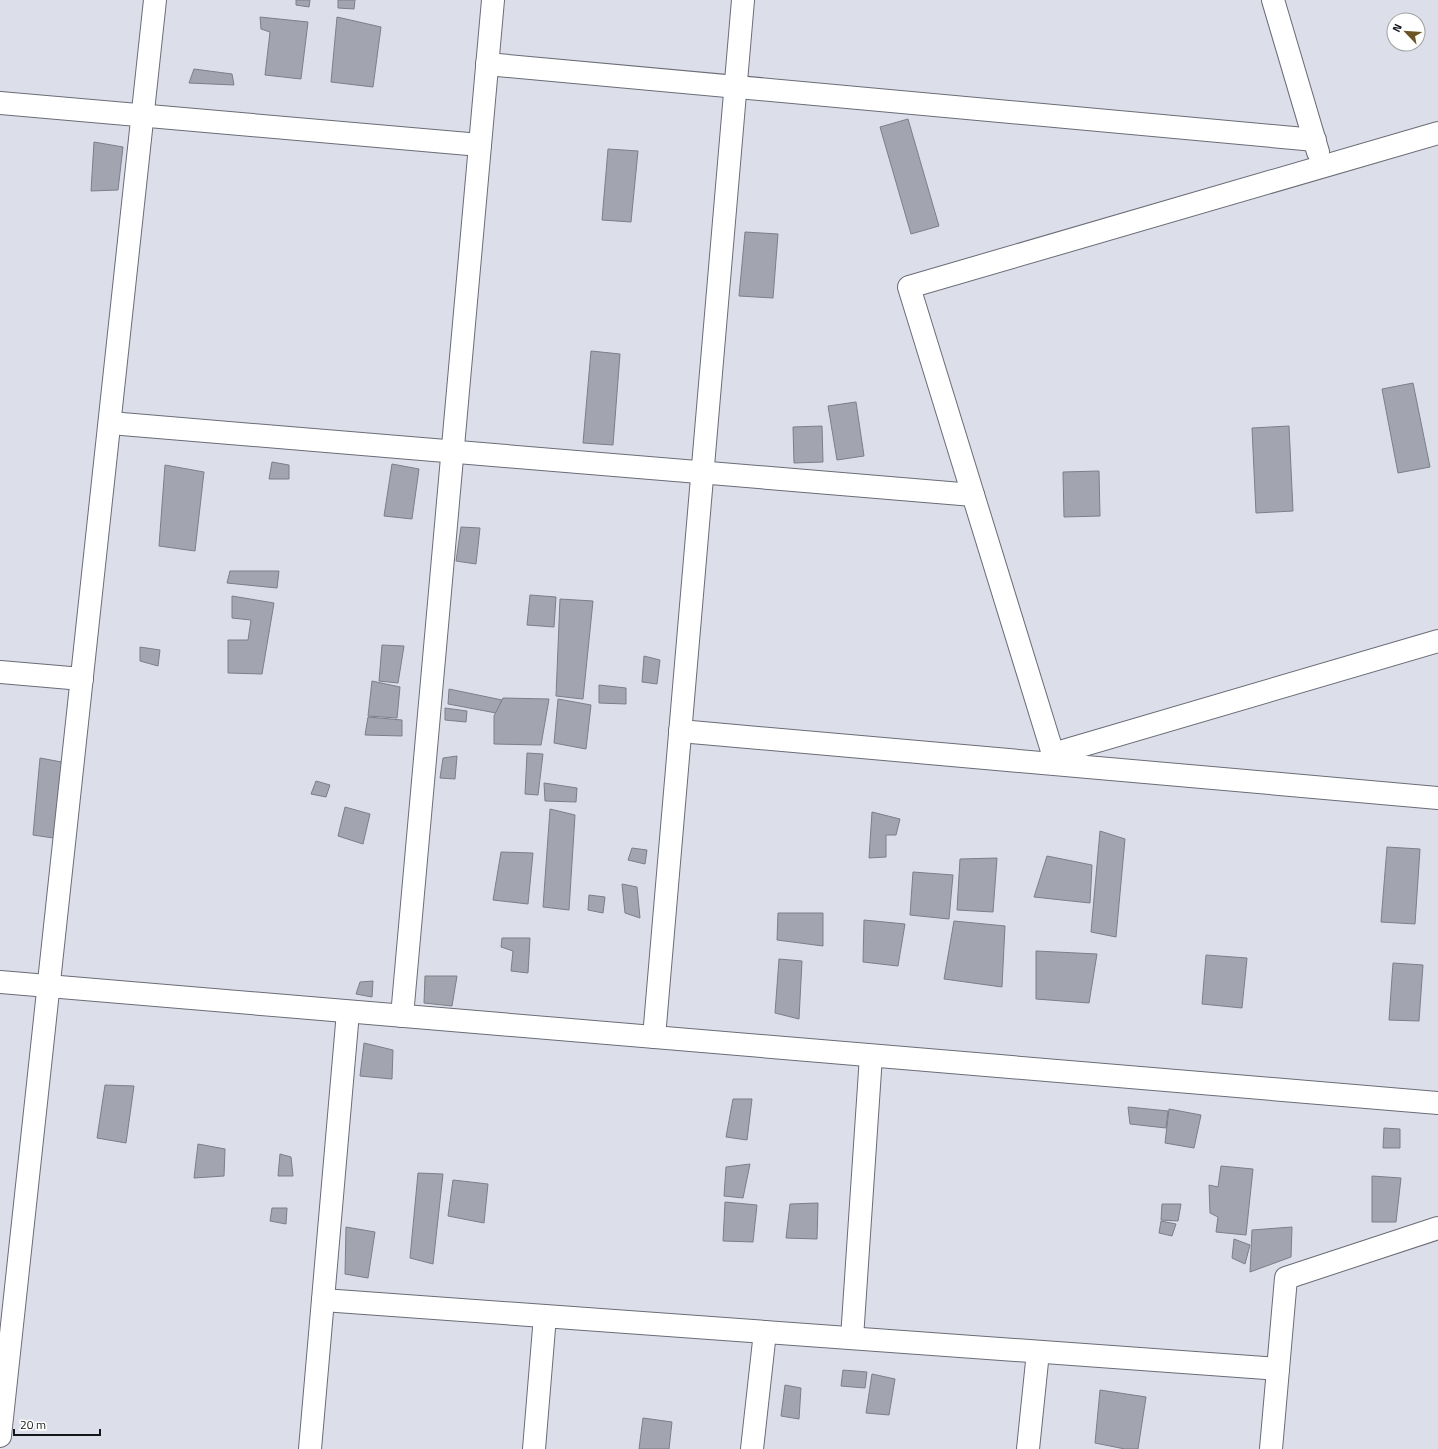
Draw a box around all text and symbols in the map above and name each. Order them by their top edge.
north arrow [1386,12,1426,52]
text: N [1388,21,1406,35]
scale bar [14,1411,100,1437]
text: 20 m [20,1415,46,1434]

